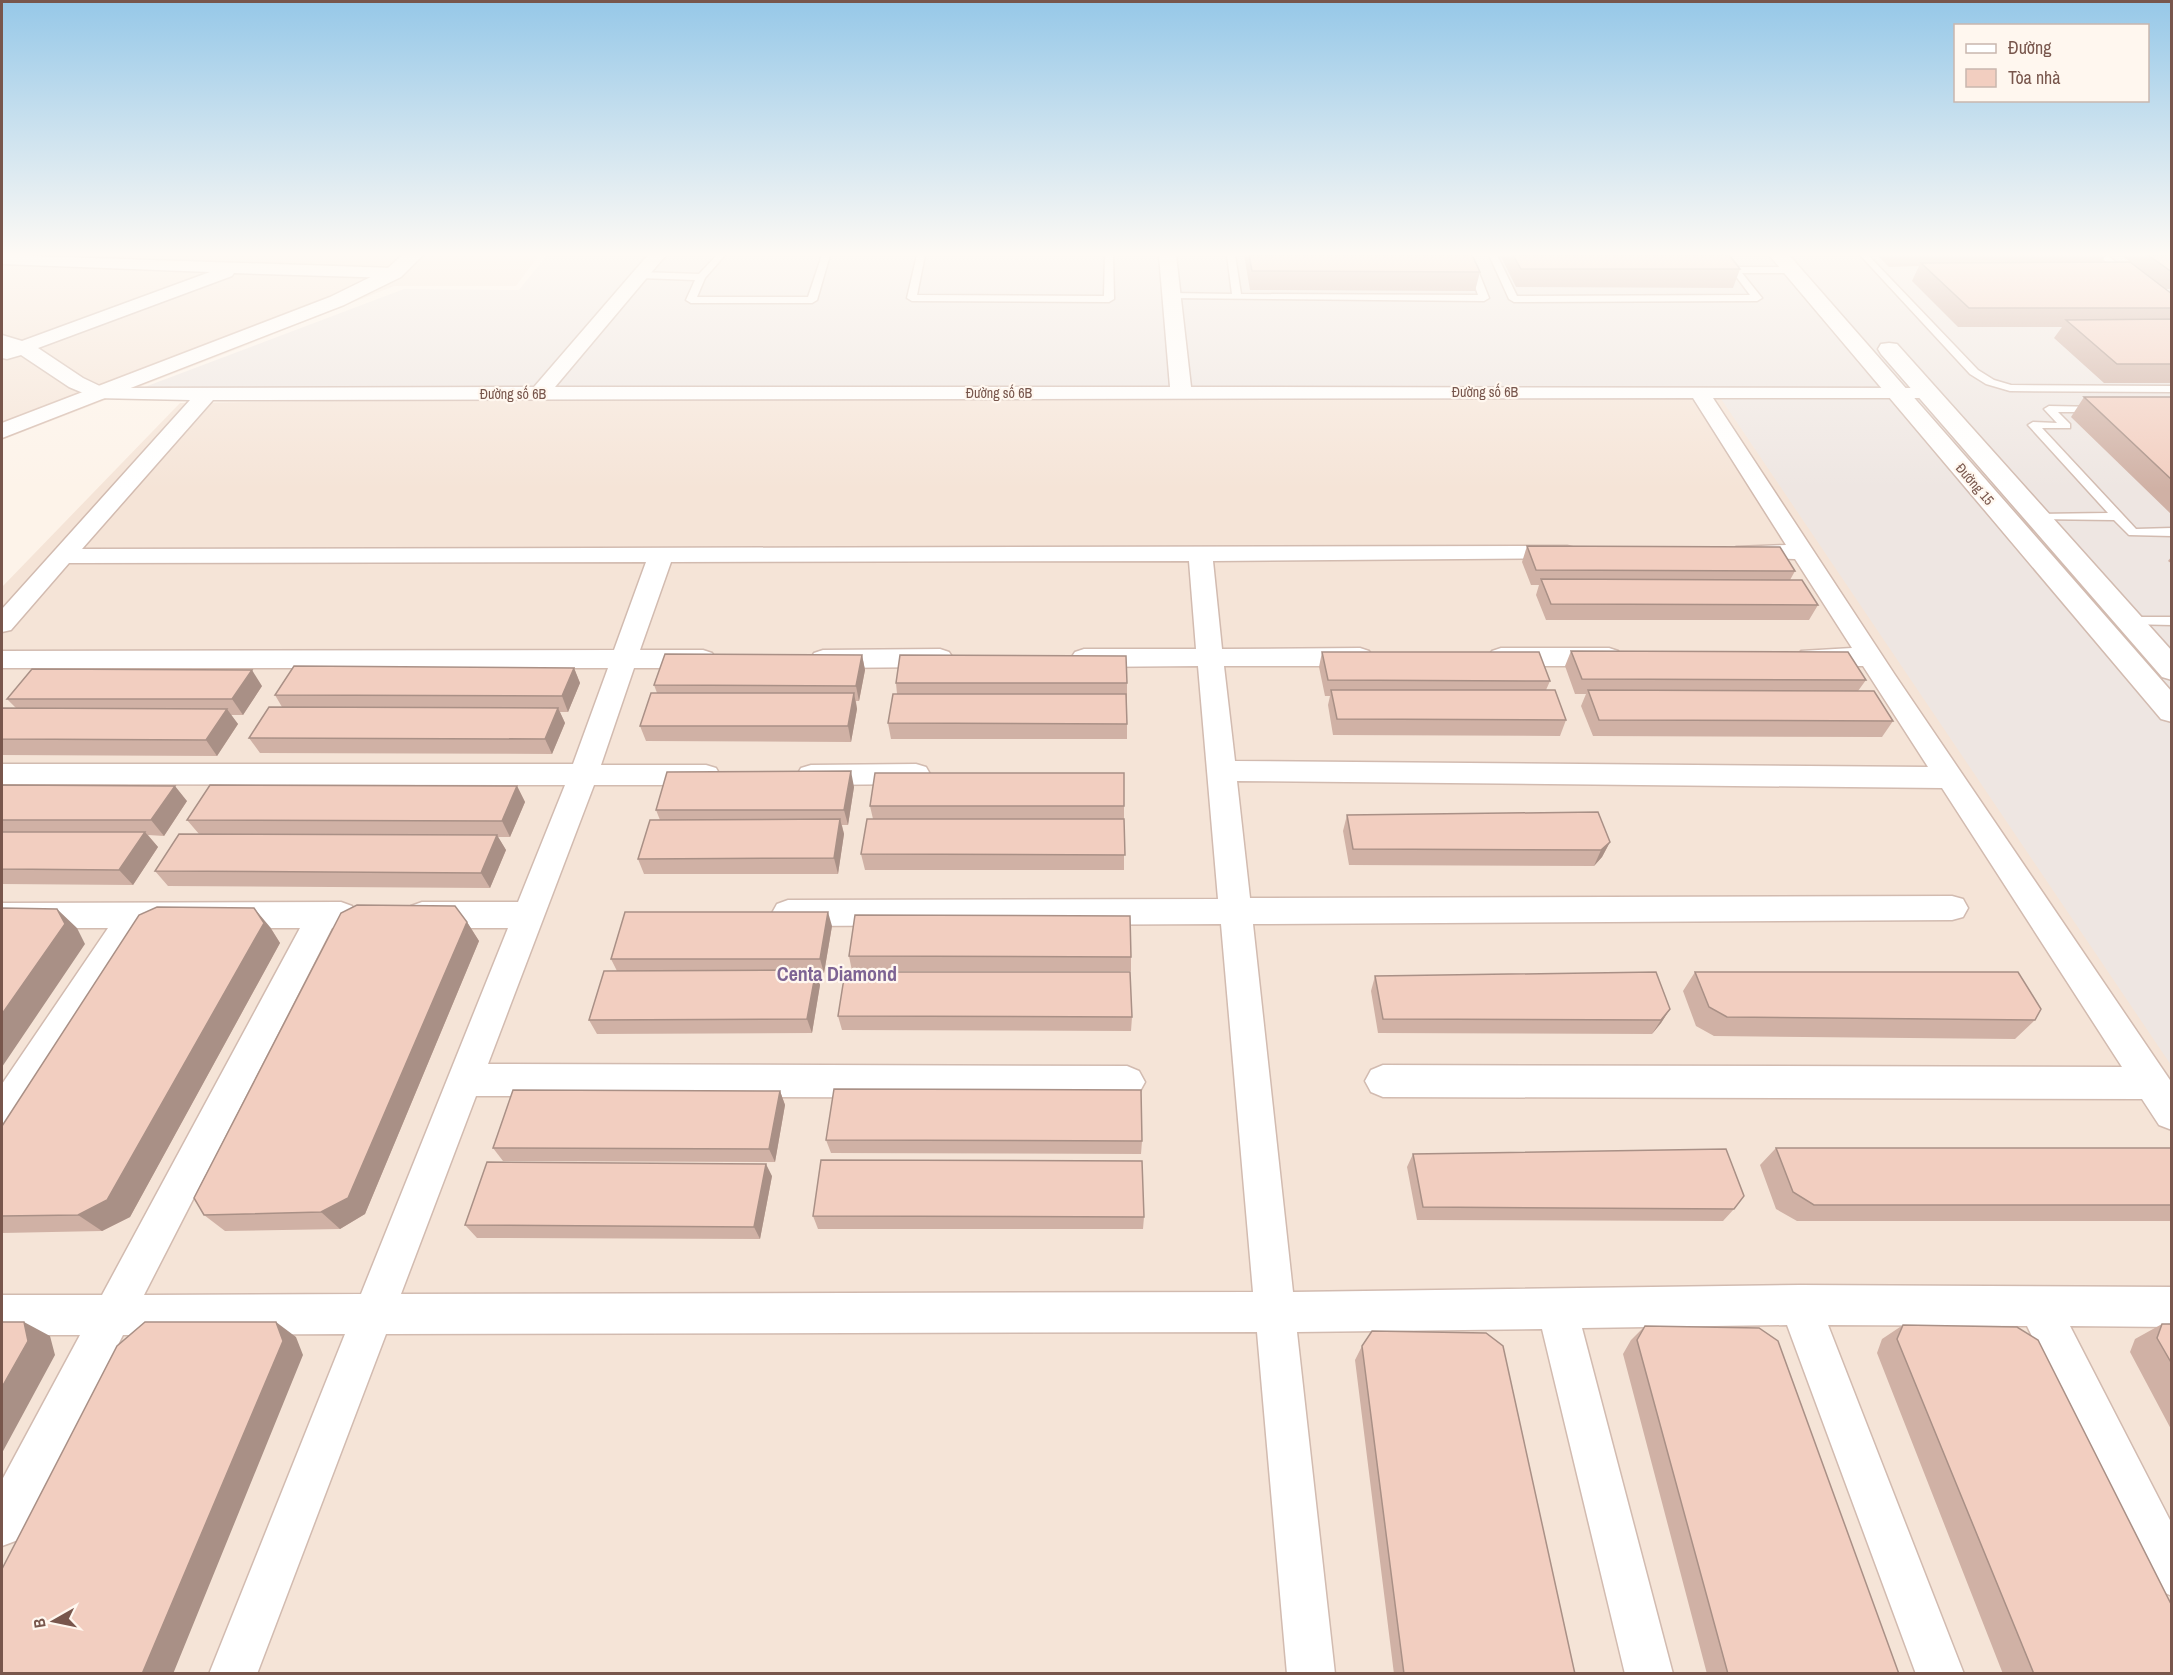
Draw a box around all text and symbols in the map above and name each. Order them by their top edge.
legend [1954,24,2149,102]
text: Đường [2008,35,2052,60]
text: Tòa nhà [2008,65,2061,90]
street label: Đường số 6B [1452,383,1519,401]
street label: Đường số 6B [966,384,1033,402]
street label: Đường số 6B [480,385,547,403]
street label: Đường 15 [1952,459,1998,509]
district label: Centa Diamond [777,960,897,987]
north arrow [24,1591,84,1651]
text: B [28,1617,51,1630]

